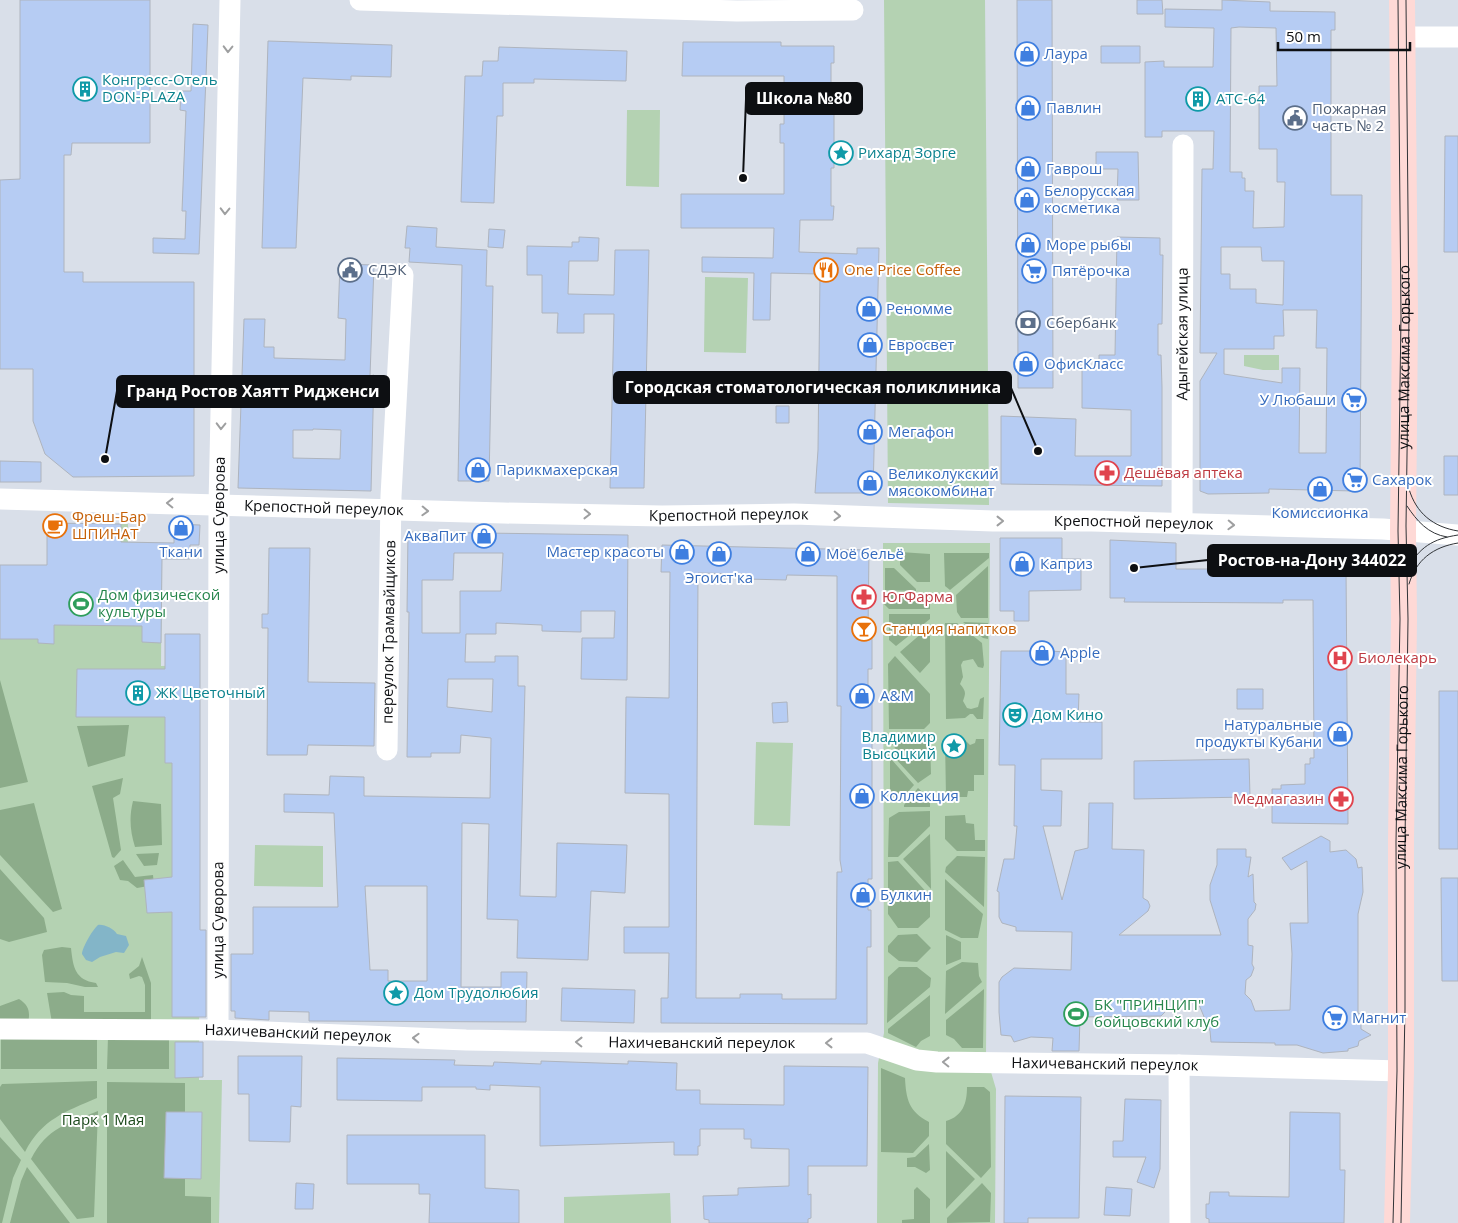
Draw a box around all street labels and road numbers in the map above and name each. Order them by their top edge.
street label: улица Максима Горького [1393,265,1414,449]
street label: Адыгейская улица [1171,267,1192,401]
street label: улица Суворова [208,456,229,574]
street label: Крепостной переулок [244,495,404,519]
street label: Крепостной переулок [649,503,809,525]
street label: Крепостной переулок [1054,510,1214,533]
street label: переулок Трамвайщиков [376,540,399,724]
street label: улица Максима Горького [1390,685,1412,869]
street label: улица Суворова [207,861,227,979]
street label: Нахичеванский переулок [204,1019,392,1046]
street label: Нахичеванский переулок [608,1031,796,1052]
street label: Нахичеванский переулок [1011,1052,1199,1075]

